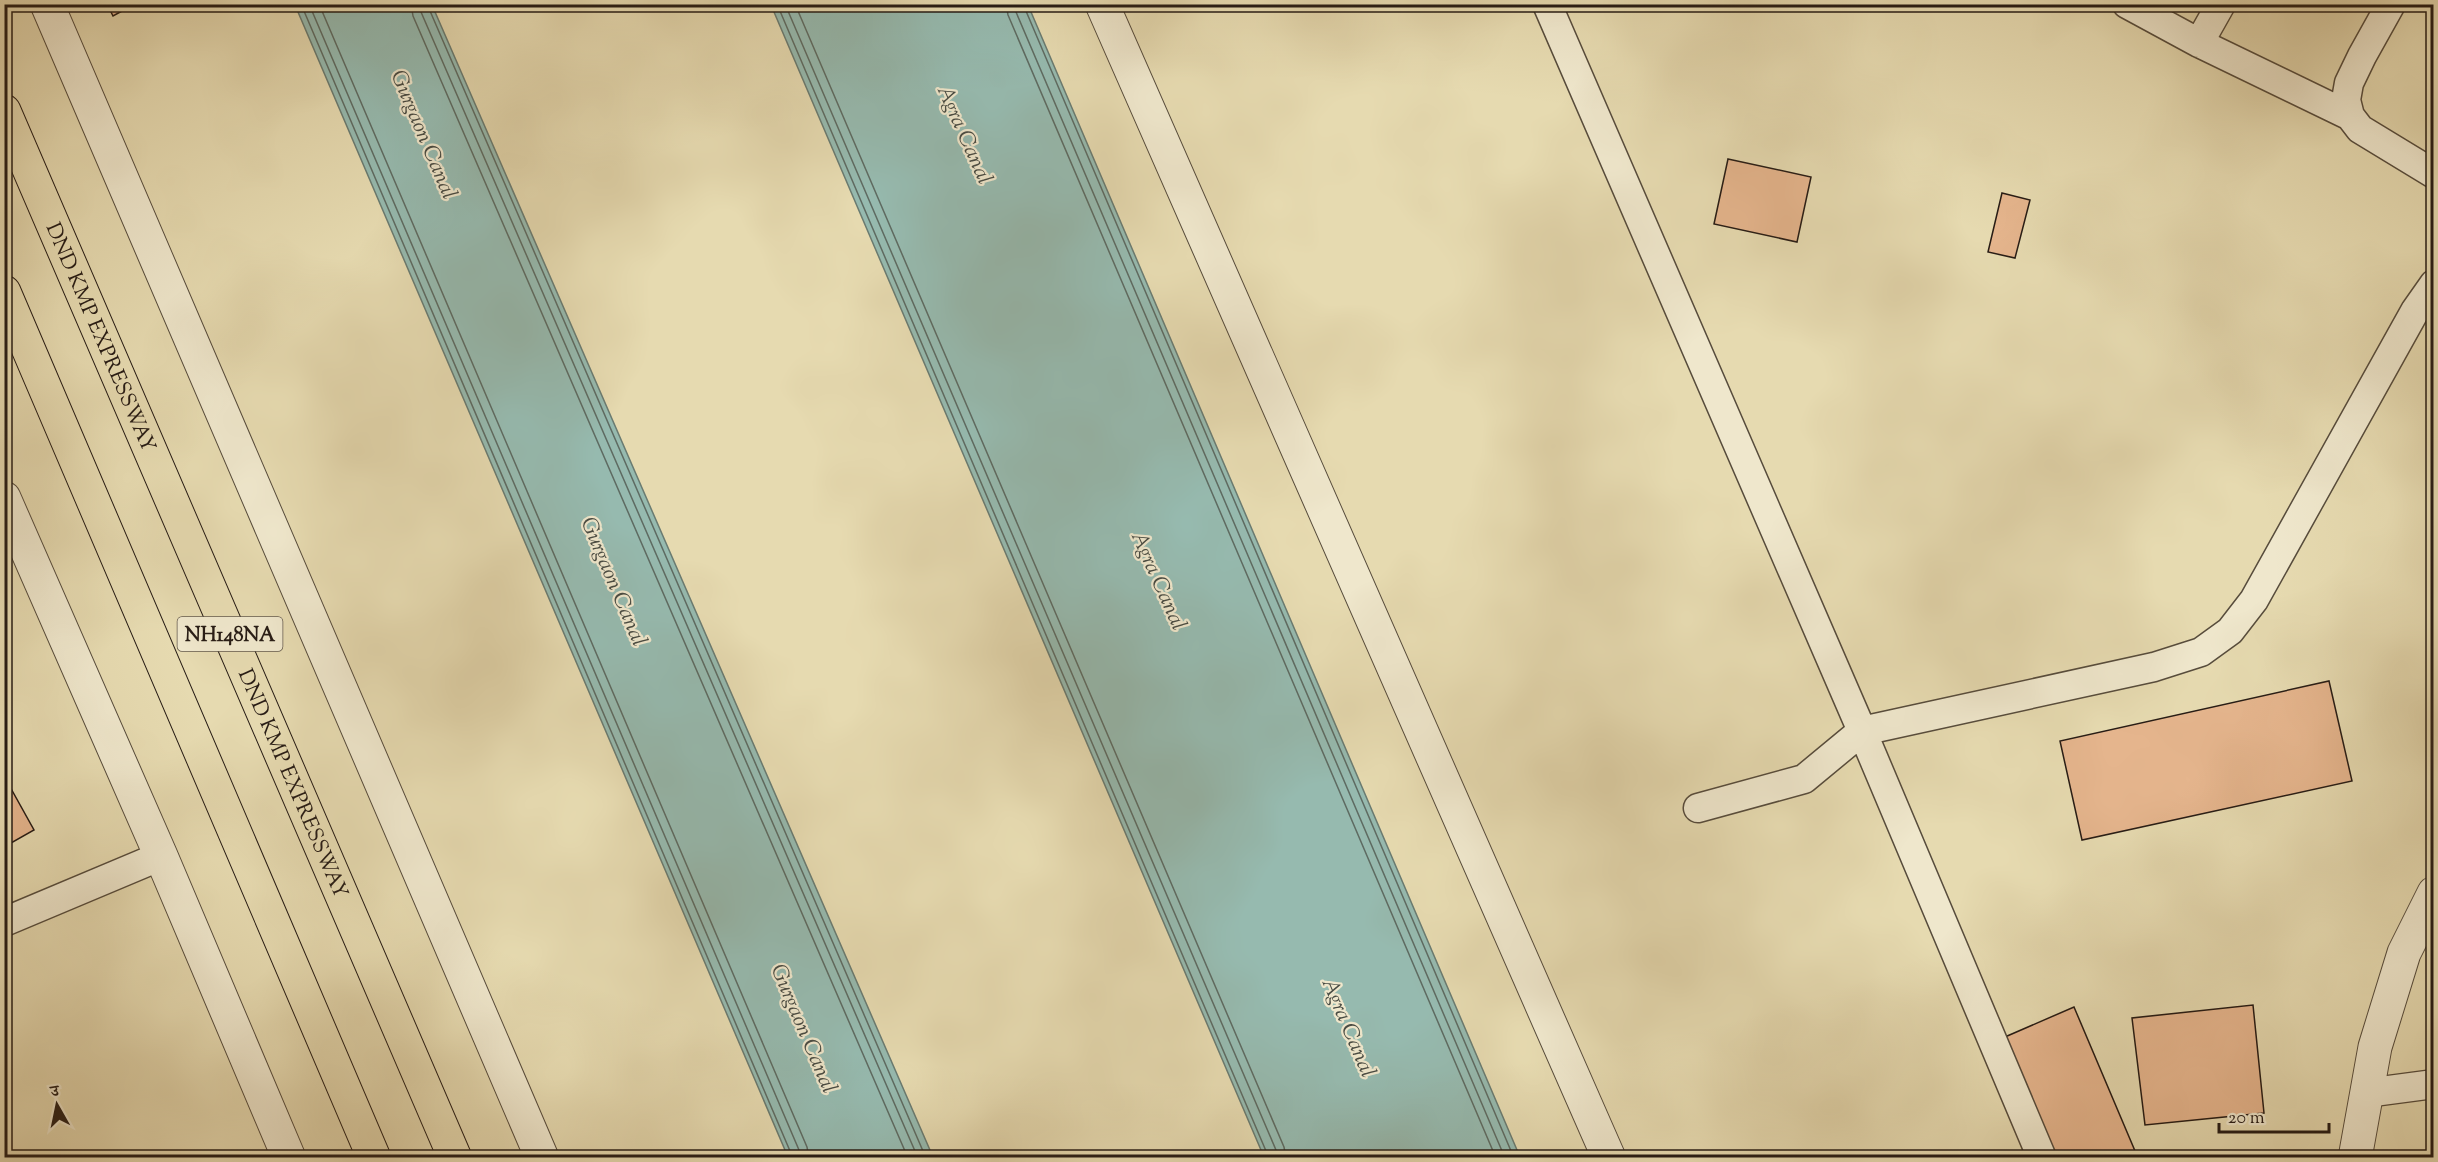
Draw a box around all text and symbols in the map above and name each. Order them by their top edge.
water label: Gurgaon Canal [381,66,464,205]
water label: Agra Canal [927,80,999,190]
street label: DND KMP EXPRESSWAY [37,218,162,457]
water label: Gurgaon Canal [571,513,654,652]
water label: Agra Canal [1121,526,1193,636]
road number: NH148NA [178,617,282,651]
street label: DND KMP EXPRESSWAY [229,665,354,904]
water label: Gurgaon Canal [761,960,844,1099]
water label: Agra Canal [1312,973,1383,1083]
north arrow [27,1075,87,1135]
text: उ [48,1080,63,1105]
scale bar [2219,1096,2328,1134]
text: 20 m [2228,1106,2265,1132]

